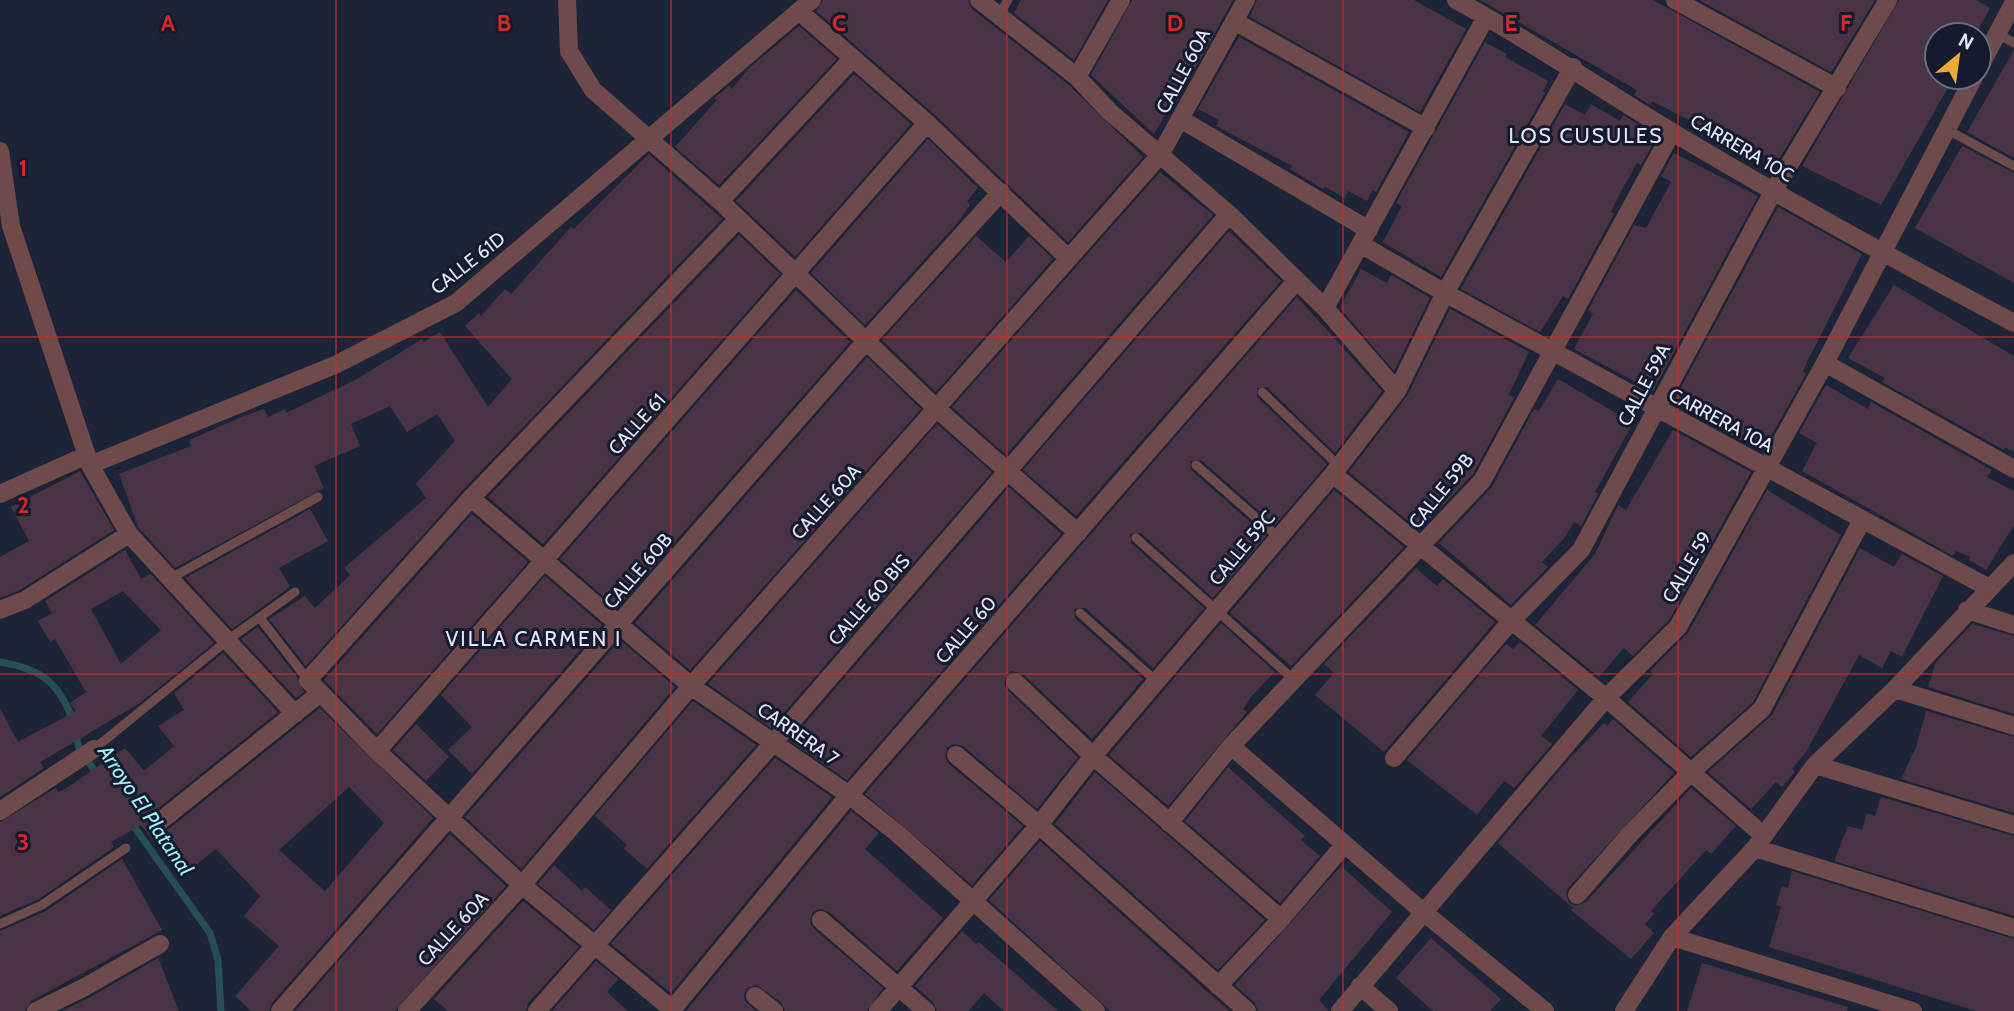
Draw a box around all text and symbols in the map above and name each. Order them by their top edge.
text: A [161,9,176,37]
text: B [497,9,511,37]
text: C [832,9,846,37]
text: D [1167,9,1183,37]
text: E [1504,9,1518,37]
text: F [1840,9,1852,37]
north arrow [1923,21,1993,91]
street label: CALLE 60A [1151,24,1215,117]
text: N [1955,28,1977,55]
street label: CARRERA 10C [1686,109,1798,187]
district label: LOS CUSULES [1508,123,1664,148]
text: 1 [19,154,27,182]
street label: CALLE 61D [426,227,510,299]
street label: CALLE 59A [1613,340,1675,430]
street label: CARRERA 10A [1665,383,1778,457]
street label: CALLE 61 [604,389,670,459]
street label: CALLE 59B [1404,449,1478,533]
street label: CALLE 60A [786,460,866,544]
text: 2 [17,491,29,519]
street label: CALLE 59C [1204,506,1280,590]
street label: CALLE 59 [1657,527,1717,607]
street label: CALLE 60B [599,528,677,614]
street label: CALLE 60 BIS [823,550,915,650]
street label: CALLE 60 [931,592,1001,668]
district label: VILLA CARMEN I [446,626,622,651]
street label: CARRERA 7 [753,698,843,771]
water label: Arroyo El Platanal [93,739,199,880]
text: 3 [17,828,29,856]
street label: CALLE 60A [413,887,493,971]

